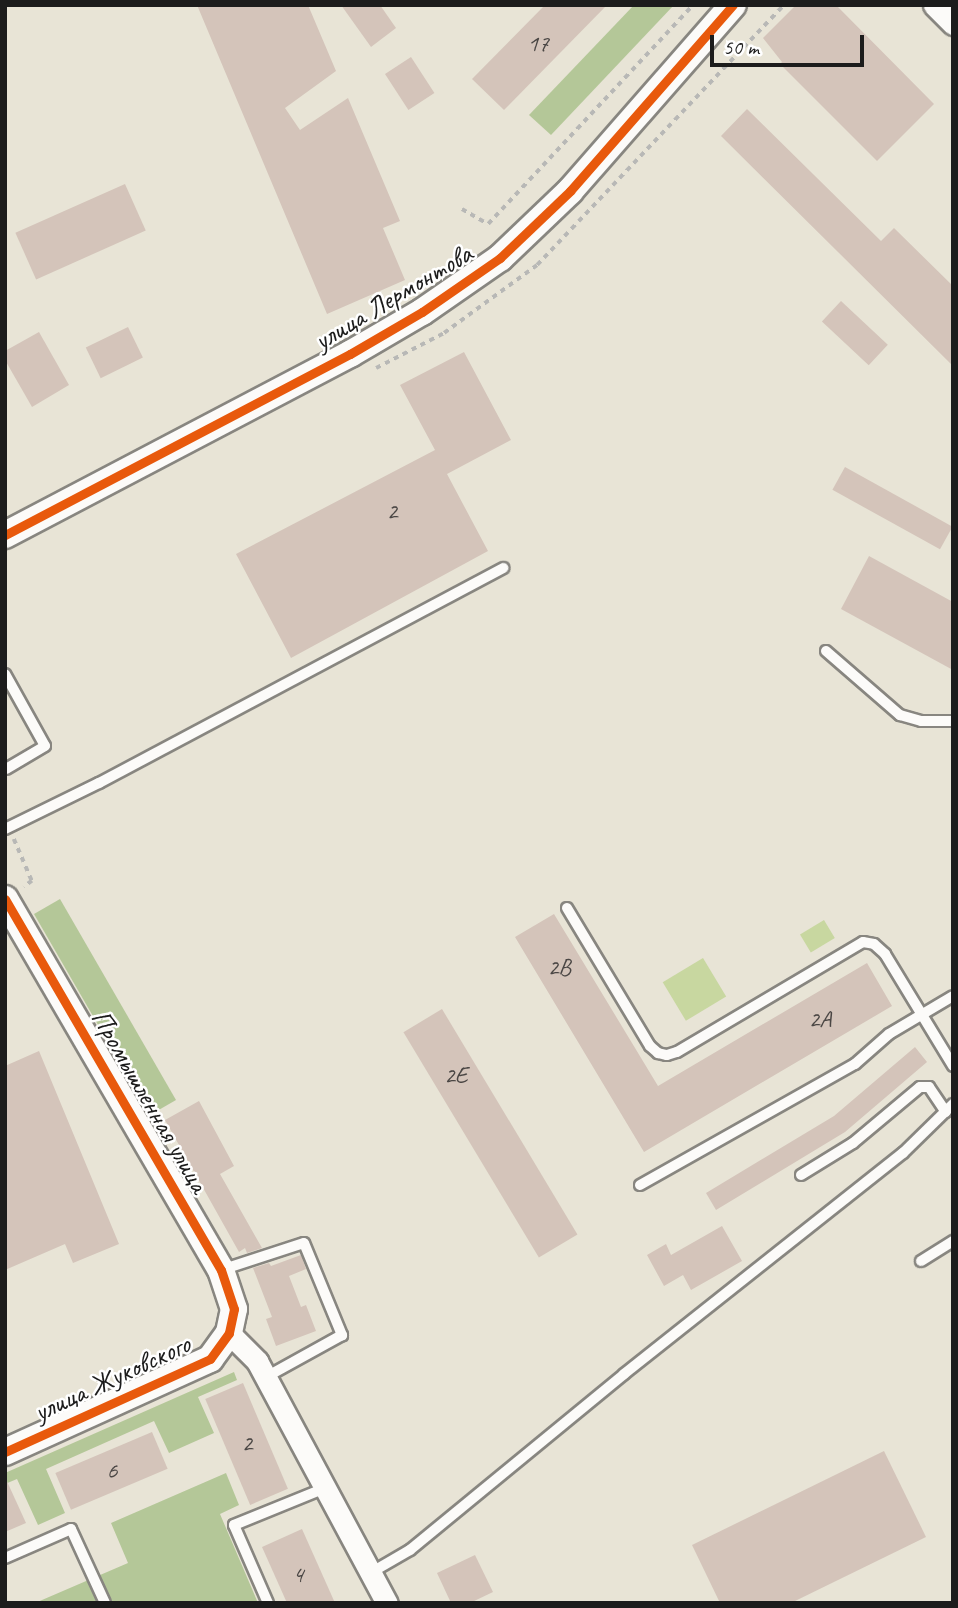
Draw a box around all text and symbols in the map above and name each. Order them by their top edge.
scale bar [713,21,867,65]
house number: 17 [527,30,549,58]
text: 50 m [723,34,759,60]
street label: улица Лермонтова [308,237,478,357]
house number: 2 [387,498,397,526]
house number: 2В [547,954,571,982]
street label: Промышленная улица [84,1003,216,1199]
house number: 2А [809,1006,831,1034]
house number: 2Е [444,1062,468,1090]
street label: улица Жуковского [28,1327,196,1429]
house number: 2 [242,1430,252,1458]
house number: 6 [107,1457,117,1485]
house number: 4 [293,1561,303,1589]

